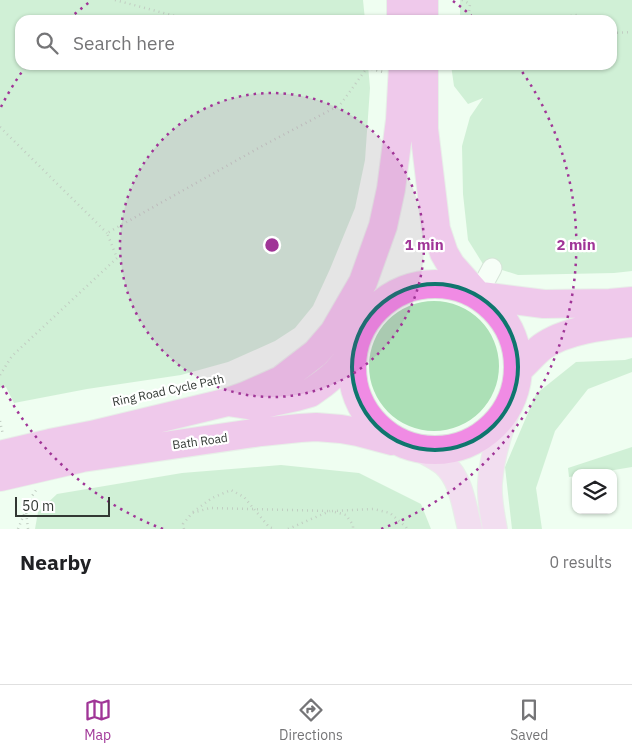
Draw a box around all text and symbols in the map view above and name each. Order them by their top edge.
search box [15,15,617,70]
icon: search [33,29,61,57]
text: Search here [73,31,175,55]
text: 1 min [404,235,444,254]
text: 2 min [556,235,596,254]
centre of rings [263,236,281,254]
street label: Ring Road Cycle Path [111,371,225,409]
street label: Bath Road [171,430,229,452]
map controls [572,469,617,514]
button: layers [572,469,617,514]
scale bar [15,494,110,517]
text: 50 m [22,497,54,515]
text: Nearby [20,548,91,576]
text: 0 results [549,552,612,572]
tab: Map [84,696,112,744]
tab: Directions [279,696,343,744]
tab: Saved [510,696,548,744]

